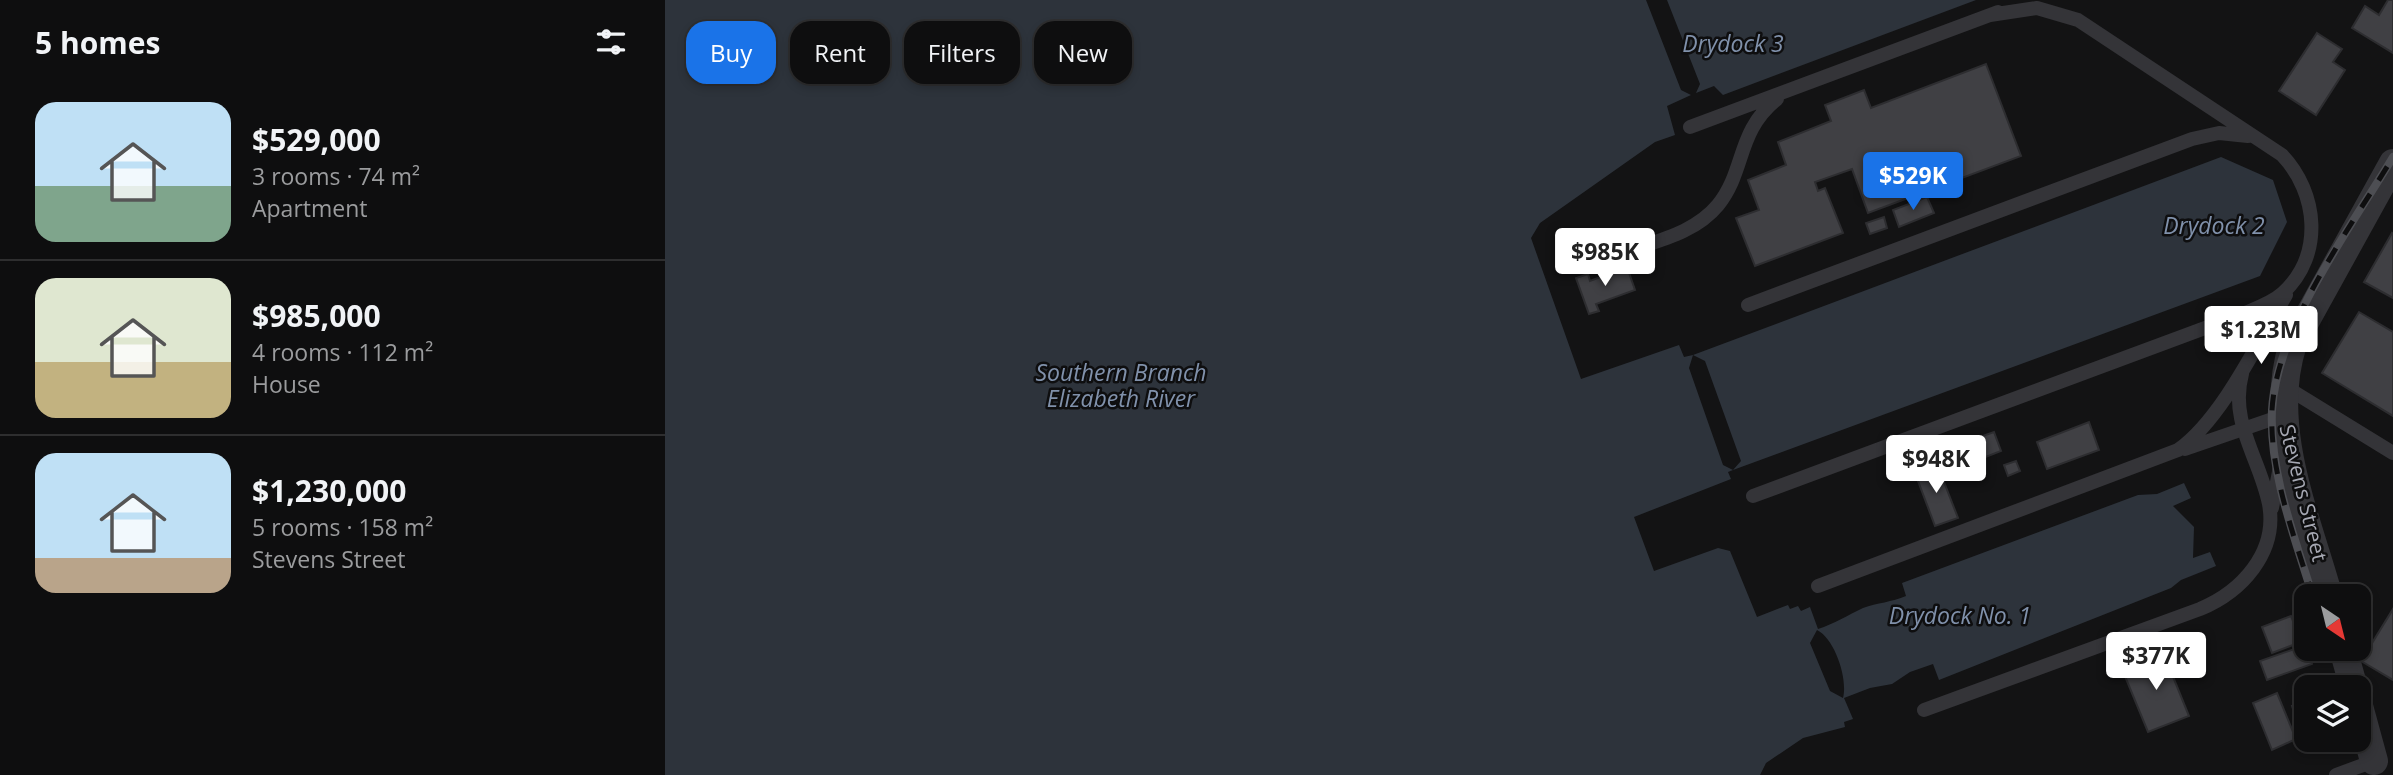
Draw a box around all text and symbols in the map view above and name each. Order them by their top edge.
chip: Buy [686,21,776,84]
chip: Rent [790,21,890,84]
chip: Filters [904,21,1020,84]
chip: New [1034,21,1132,84]
text: 5 homes [35,22,160,63]
icon: filters [592,23,630,61]
water label: Drydock 3 [1682,27,1784,59]
text: $529,000 [252,119,381,160]
icon: home [91,130,175,214]
pin: $529K [1864,152,1962,212]
text: $529K [1879,159,1947,191]
text: 3 rooms · 74 m² [252,160,420,192]
text: Apartment [252,192,368,224]
water label: Drydock 2 [2163,209,2265,241]
pin: $985K [1556,229,1654,288]
text: $985K [1571,235,1639,267]
text: $985,000 [252,295,381,336]
icon: home [91,306,175,390]
pin: $1.23M [2204,306,2318,366]
text: $1.23M [2221,313,2301,345]
text: 4 rooms · 112 m² [252,336,433,368]
water label: Southern Branch Elizabeth River [1035,356,1207,414]
text: House [252,368,321,400]
street label: Stevens Street [2273,421,2334,564]
pin: $948K [1887,435,1985,495]
text: $948K [1902,442,1970,474]
text: $1,230,000 [252,470,406,511]
icon: home [91,481,175,565]
text: 5 rooms · 158 m² [252,511,433,543]
text: Stevens Street [252,543,405,575]
north arrow [2294,584,2371,662]
map controls [2294,584,2371,752]
water label: Drydock No. 1 [1889,599,2031,631]
pin: $377K [2107,632,2205,692]
text: $377K [2122,639,2190,671]
button: layers [2294,675,2371,752]

